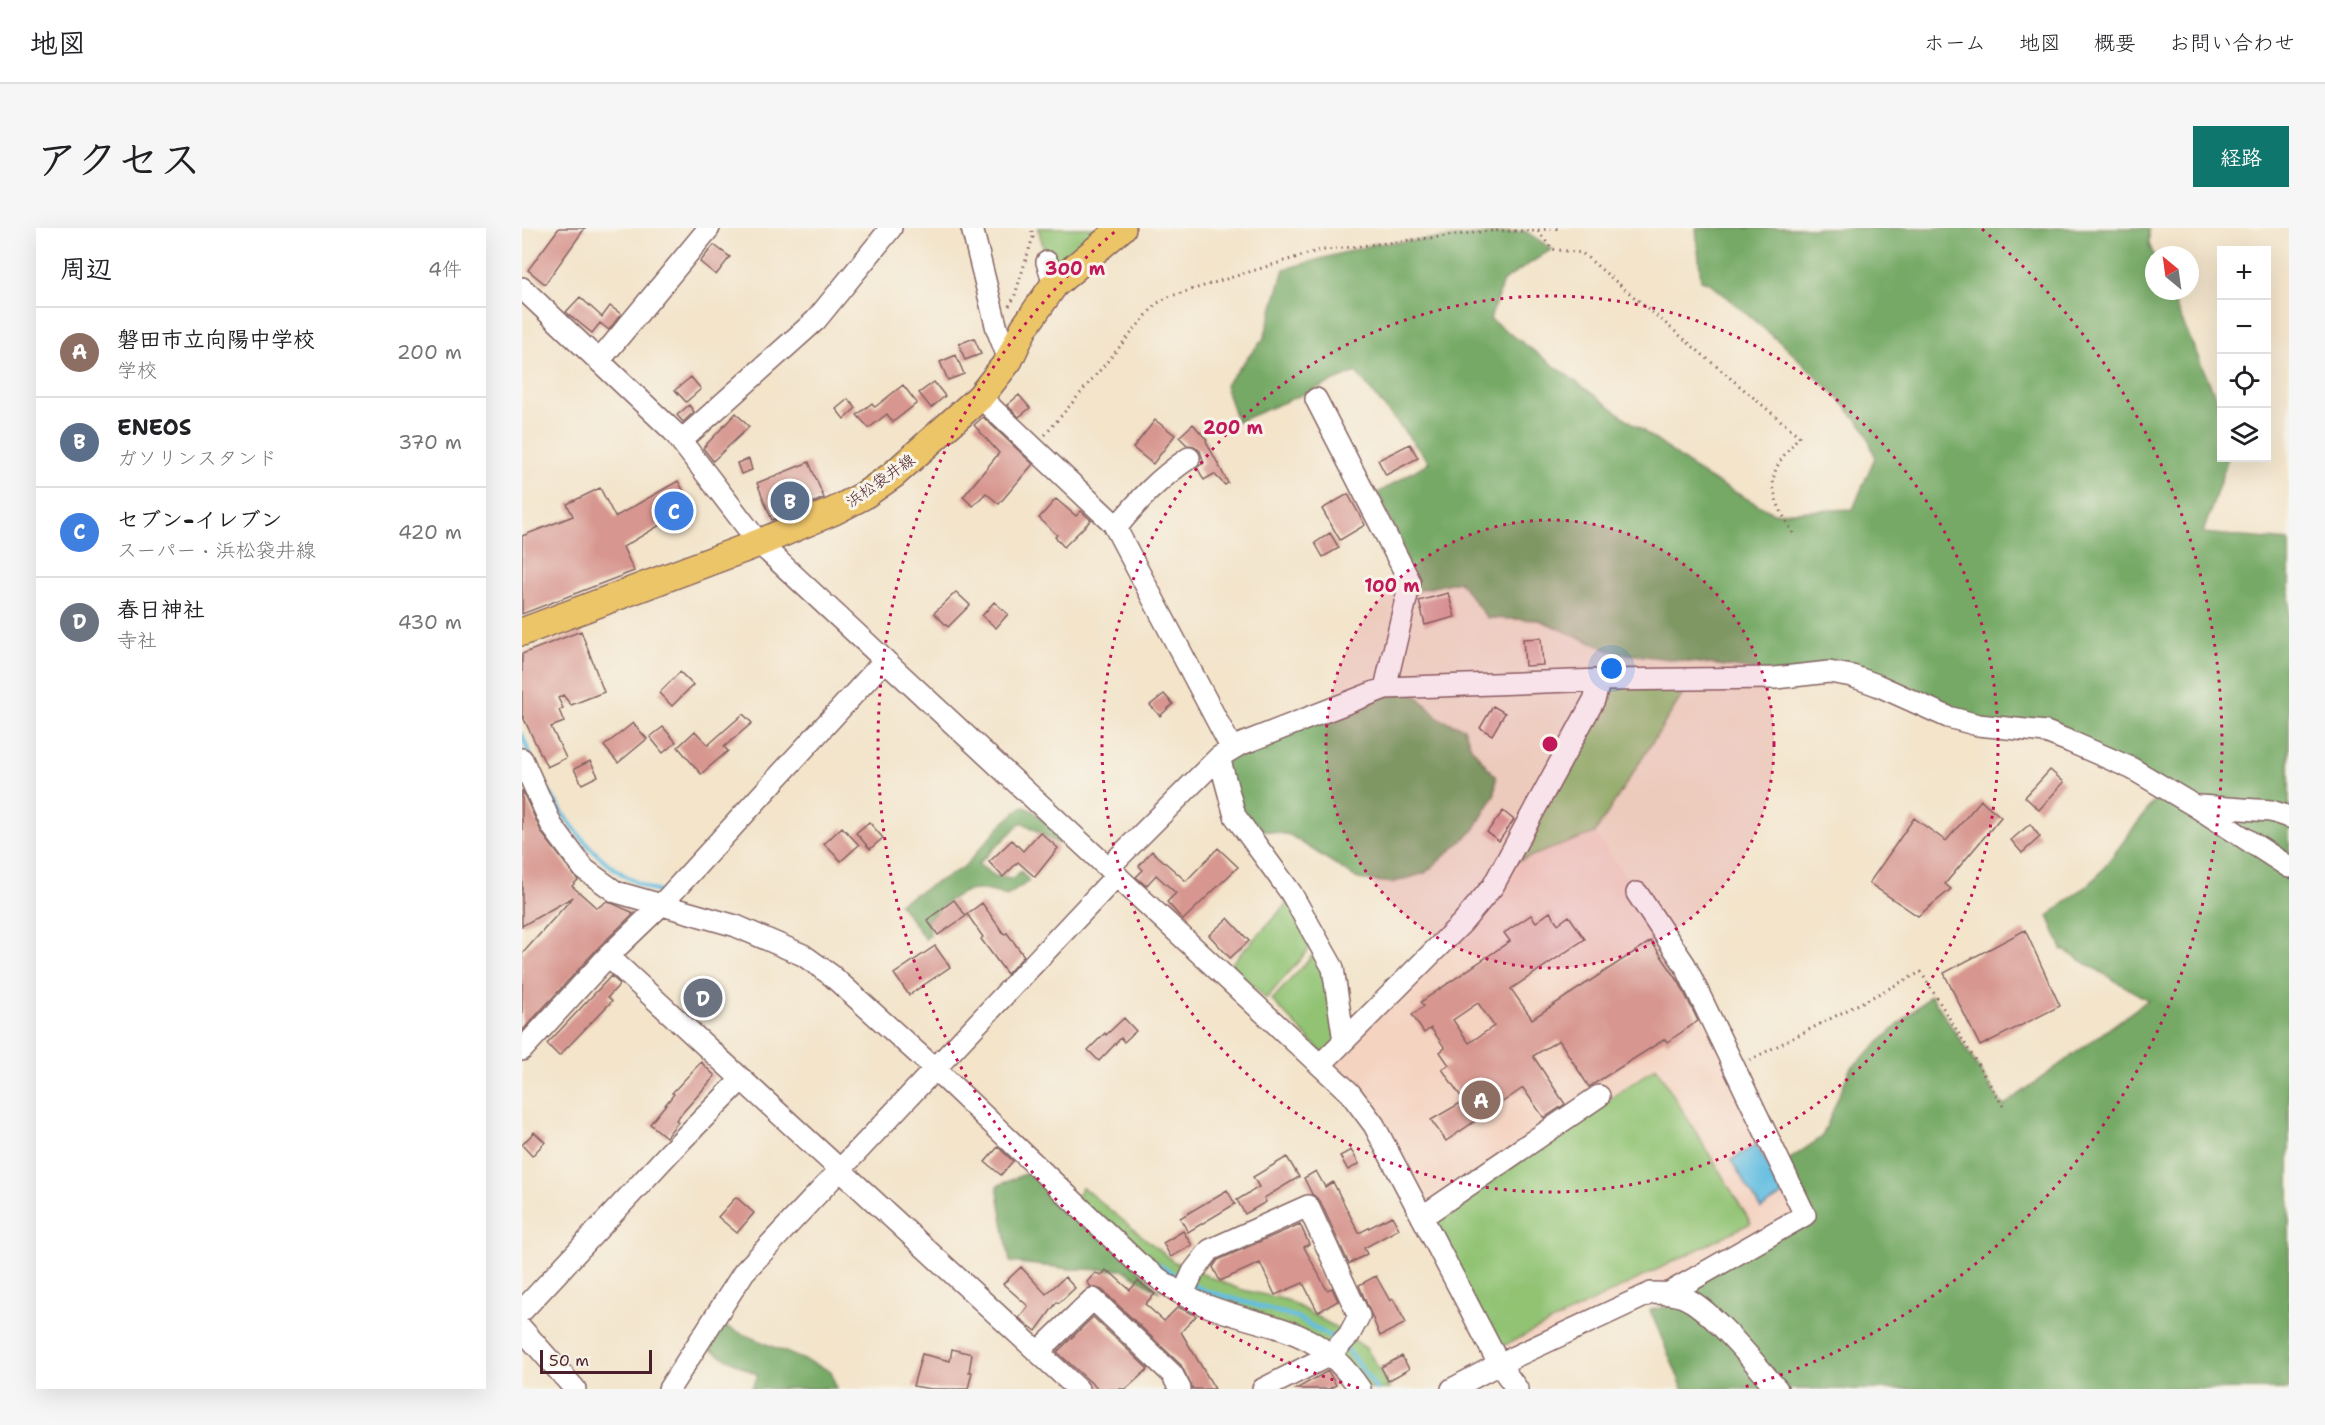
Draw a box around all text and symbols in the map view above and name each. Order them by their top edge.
text: 地図 [30,24,86,62]
text: ホーム [1924,29,1986,57]
text: 地図 [2019,29,2061,57]
text: 概要 [2094,29,2136,57]
text: お問い合わせ [2169,29,2295,57]
button: 経路 [2193,126,2289,187]
text: アクセス [36,131,201,187]
north arrow [2145,246,2199,300]
map controls [2217,246,2271,462]
button: + [2217,246,2271,300]
text: 周辺 [60,251,112,286]
text: 4件 [428,256,462,282]
text: 300 m [1045,257,1106,281]
button: − [2217,300,2271,354]
text: 磐田市立向陽中学校 [117,325,315,354]
text: A [72,339,87,365]
text: 200 m [397,339,462,365]
button: locate [2217,354,2271,408]
text: 学校 [117,357,157,383]
button: layers [2217,408,2271,462]
text: ENEOS [117,413,191,442]
text: 200 m [1203,416,1264,440]
text: B [73,429,86,455]
text: 370 m [398,429,462,455]
text: ガソリンスタンド [117,445,277,471]
street label: 浜松袋井線 [841,449,919,512]
pin: B [770,478,810,524]
pin: C [654,488,694,534]
text: セブン-イレブン [117,505,282,534]
text: C [73,519,86,545]
text: 420 m [398,519,462,545]
text: スーパー · 浜松袋井線 [117,537,315,563]
text: 100 m [1364,574,1420,598]
text: 春日神社 [117,595,205,624]
text: D [72,609,87,635]
text: 430 m [398,609,462,635]
text: 寺社 [117,627,157,653]
your location [1597,654,1626,683]
centre of rings [1540,734,1560,754]
pin: D [684,976,723,1020]
pin: A [1462,1078,1500,1122]
scale bar [540,1347,652,1374]
text: 50 m [549,1350,589,1371]

